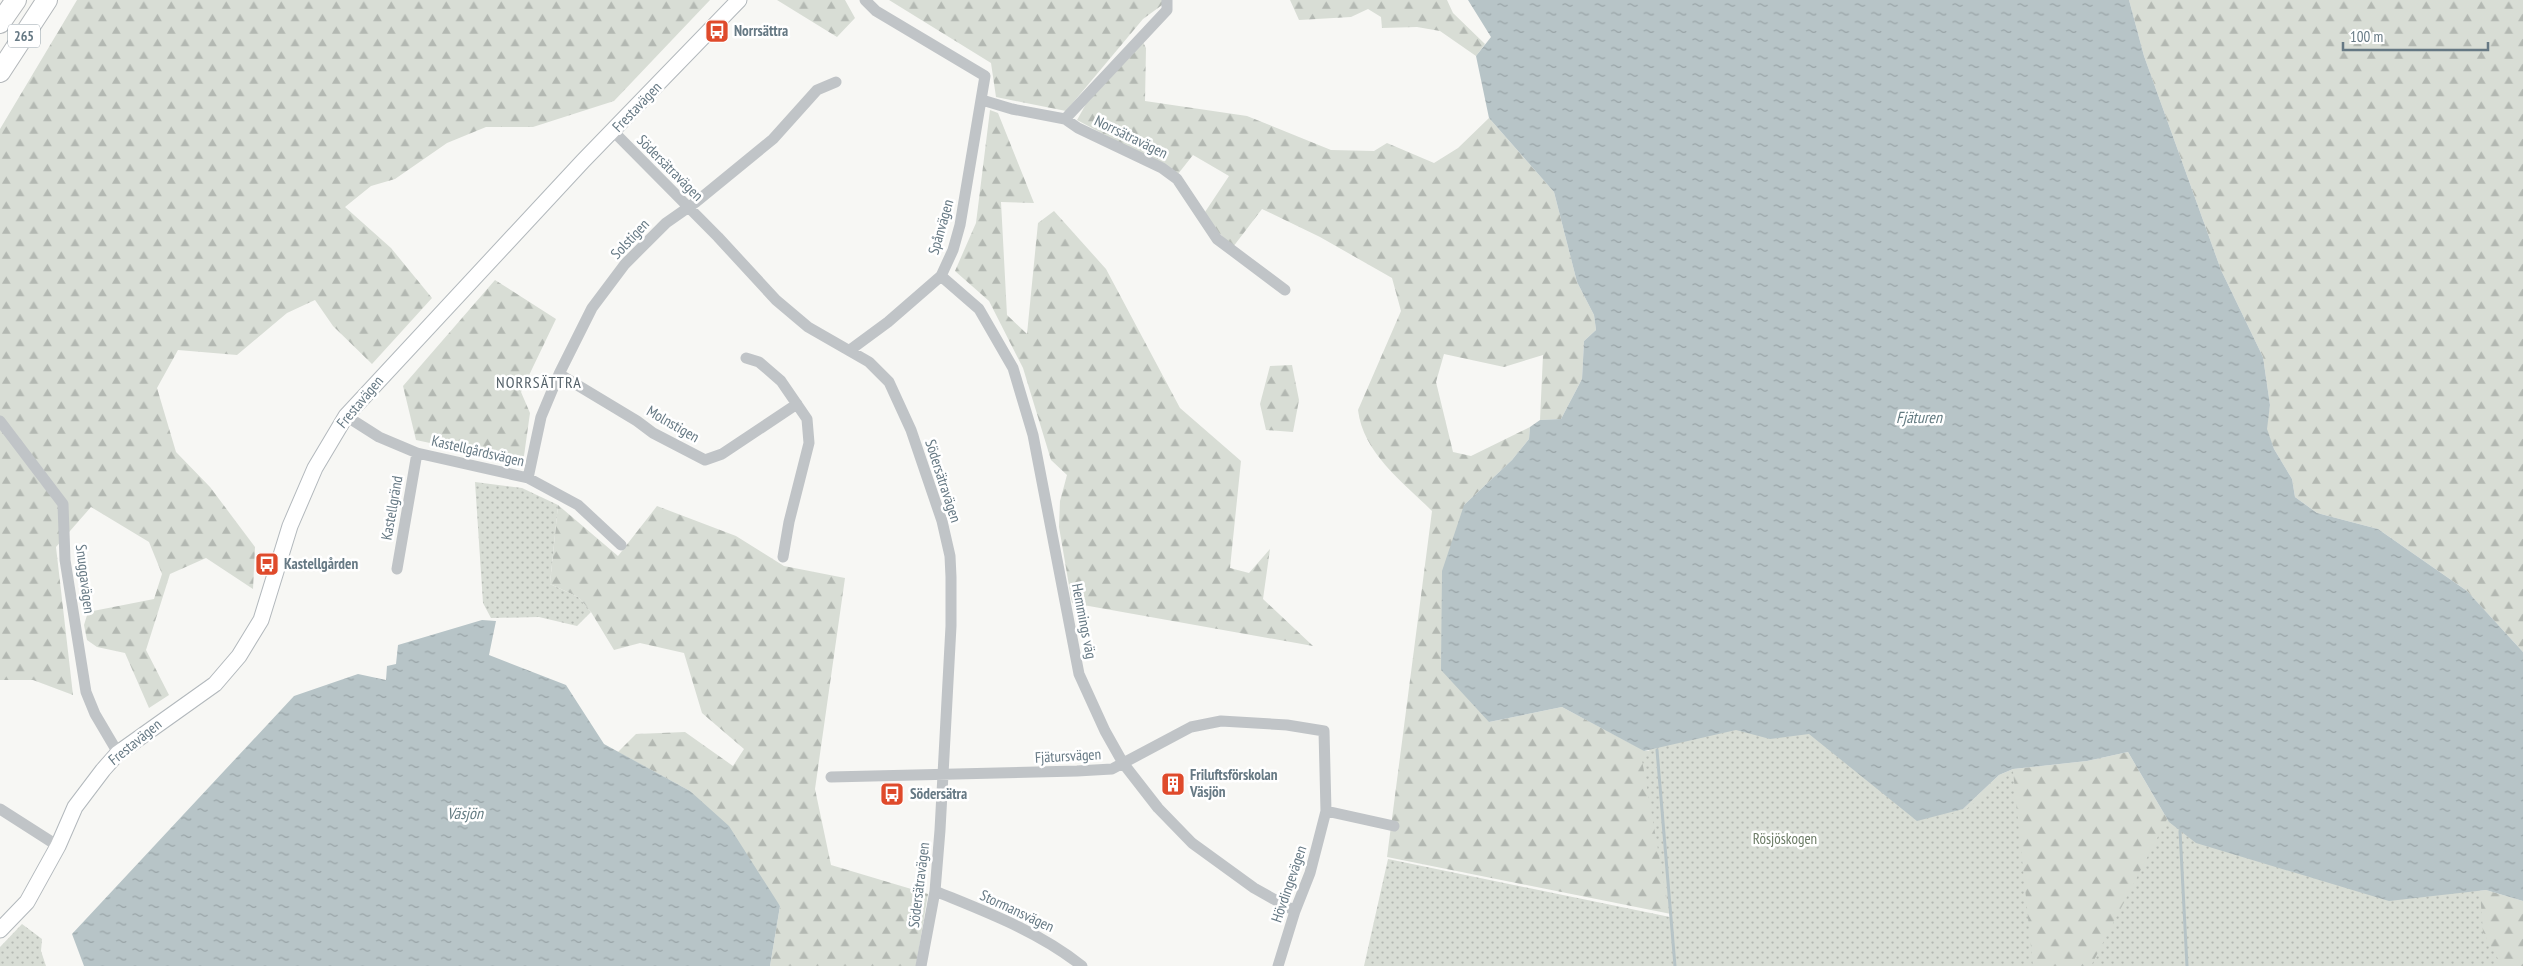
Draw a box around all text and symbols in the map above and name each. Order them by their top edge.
bus stop icon: Norrsättra [704,18,730,44]
scale bar [2343,20,2488,52]
place label: Norrsättra [734,21,788,40]
road number: 265 [8,24,40,48]
text: 100 m [2350,27,2383,46]
street label: Frestavägen [608,77,665,136]
street label: Norrsätravägen [1091,111,1171,162]
street label: Södersätravägen [633,130,708,205]
street label: Spånvägen [924,197,957,257]
street label: Solstigen [606,215,653,263]
street label: Frestavägen [332,372,387,432]
district label: NORRSÄTTRA [496,372,582,392]
street label: Molnstigen [643,401,703,446]
water label: Fjäturen [1896,407,1943,427]
street label: Kastellgårdsvägen [430,431,526,470]
street label: Södersätravägen [921,437,966,525]
street label: Kastellgränd [377,474,407,542]
street label: Snuggavägen [72,543,99,615]
bus stop icon: Kastellgården [254,551,280,577]
place label: Kastellgården [284,554,358,573]
street label: Hemmings väg [1068,582,1101,660]
street label: Frestavägen [104,714,165,769]
street label: Fjätursvägen [1034,744,1102,767]
place label: Friluftsförskolan Väsjön [1189,765,1278,801]
building icon: Friluftsförskolan Väsjön [1160,771,1186,797]
bus stop icon: Södersätra [879,781,905,807]
place label: Södersätra [910,784,967,803]
water label: Väsjön [447,803,484,823]
park label: Rösjöskogen [1753,829,1817,848]
street label: Södersätravägen [904,841,933,929]
street label: Hövdingevägen [1267,843,1311,925]
street label: Stormansvägen [977,885,1057,936]

